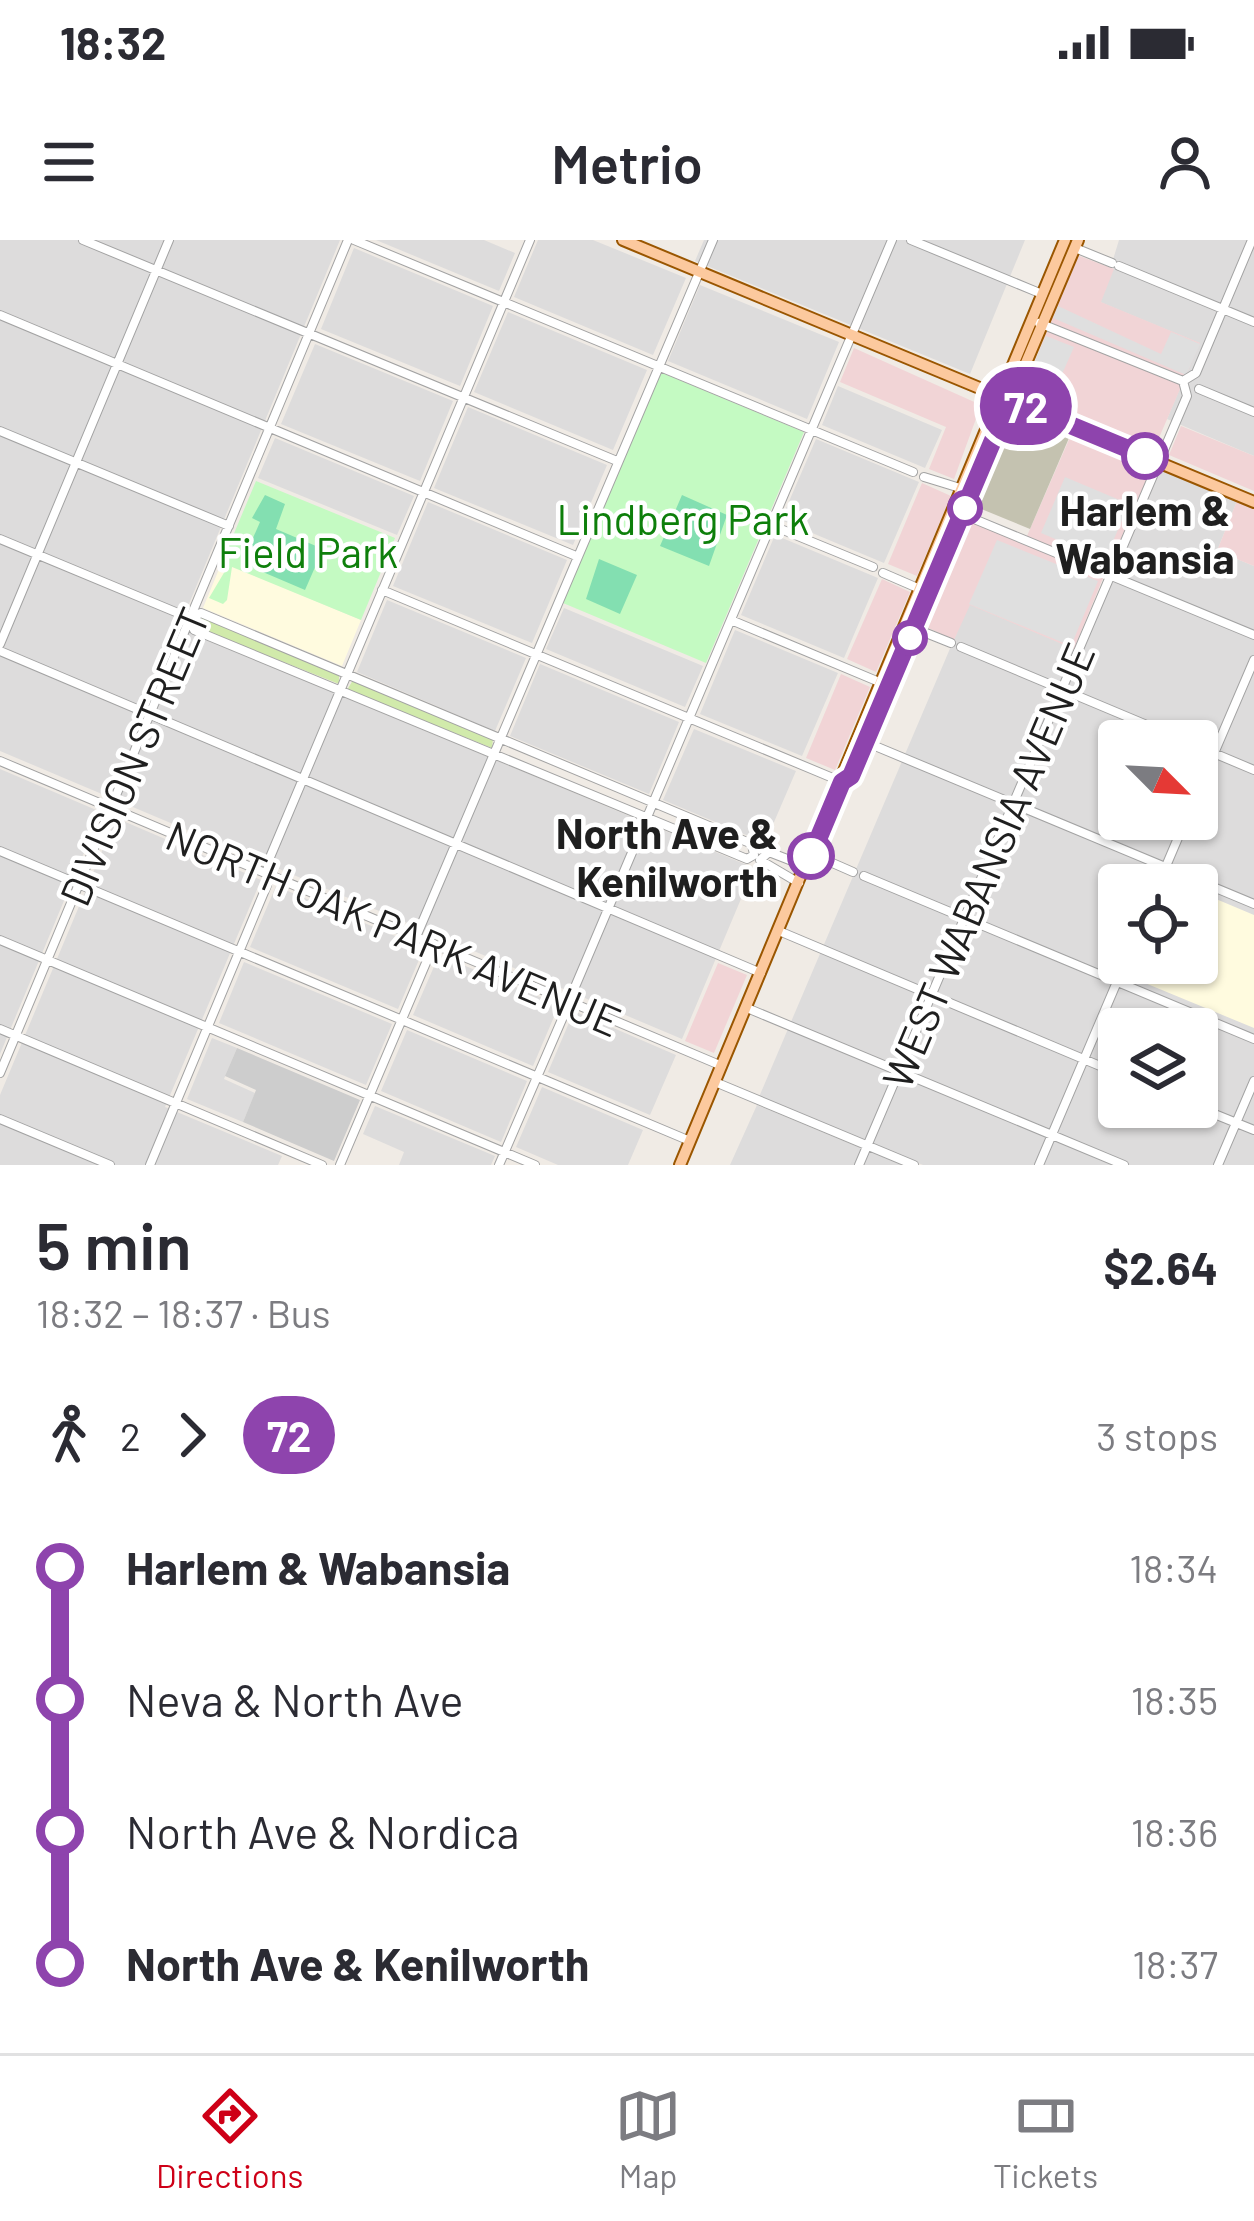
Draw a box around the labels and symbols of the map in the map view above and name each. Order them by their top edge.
line badge: 72 [972,367,1080,445]
marker: Harlem & Wabansia [1123,434,1167,478]
place label: Harlem & Wabansia [1055,484,1235,582]
unlabelled marker [949,492,981,524]
park label: Lindberg Park [556,493,810,544]
park label: Field Park [218,526,398,576]
street label: DIVISION STREET [48,600,218,912]
unlabelled marker [894,622,926,654]
street label: WEST WABANSIA AVENUE [870,635,1104,1095]
north arrow [1098,720,1218,840]
place label: North Ave & Kenilworth [556,807,778,905]
street label: NORTH OAK PARK AVENUE [159,808,629,1046]
marker: North Ave & Kenilworth [789,834,833,878]

